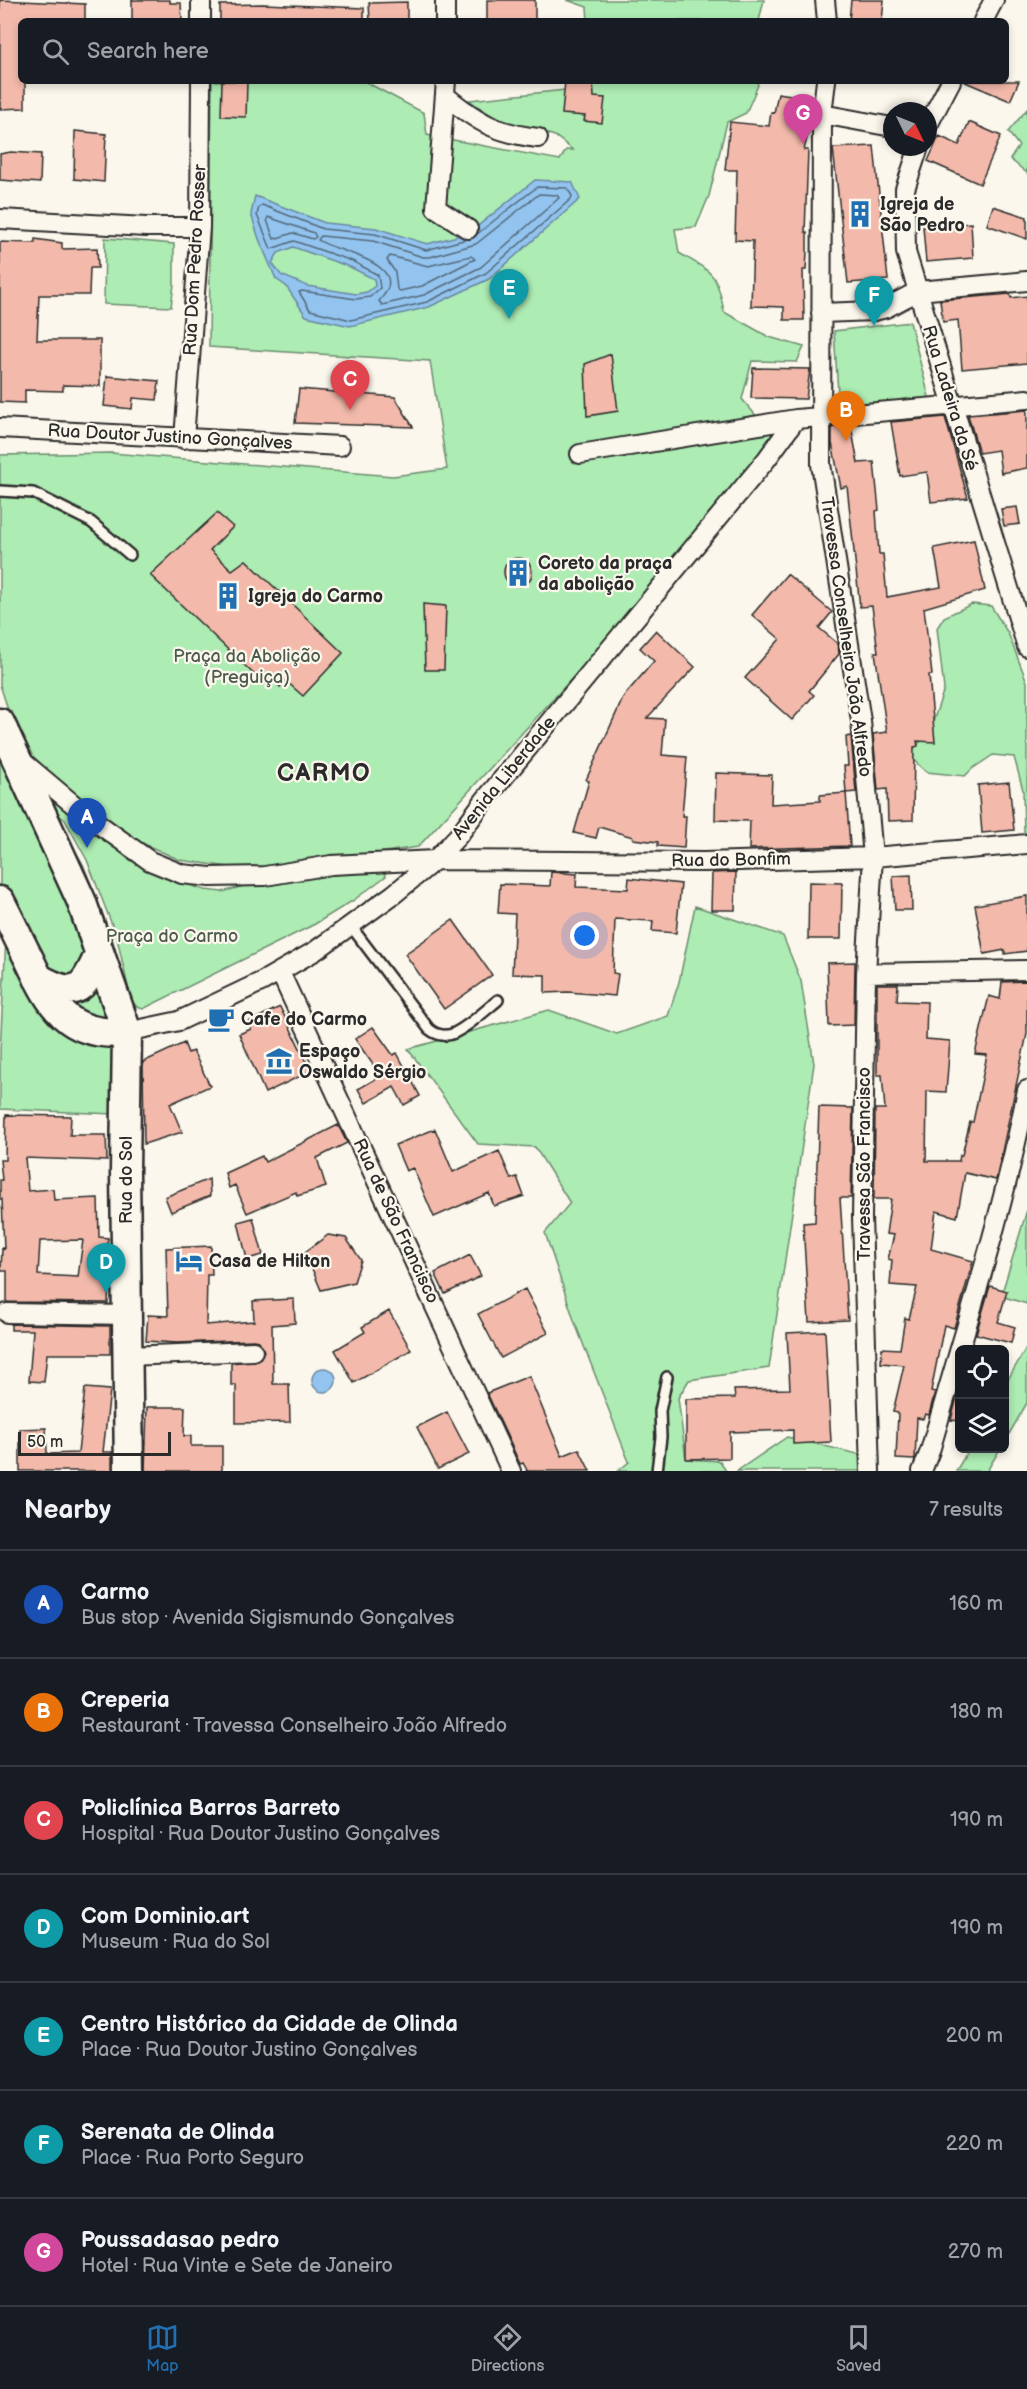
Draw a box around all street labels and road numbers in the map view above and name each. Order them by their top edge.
street label: Rua Dom Pedro Rosser [180,163,211,356]
street label: Rua Ladeira da Sé [918,323,982,473]
street label: Rua Doutor Justino Gonçalves [47,420,293,454]
street label: Travessa Conselheiro João Alfredo [816,496,876,778]
street label: Avenida Liberdade [448,712,560,844]
street label: Rua do Bonfim [671,848,791,872]
street label: Travessa São Francisco [854,1067,875,1261]
street label: Rua de São Francisco [349,1135,443,1307]
street label: Rua do Sol [116,1136,137,1224]

